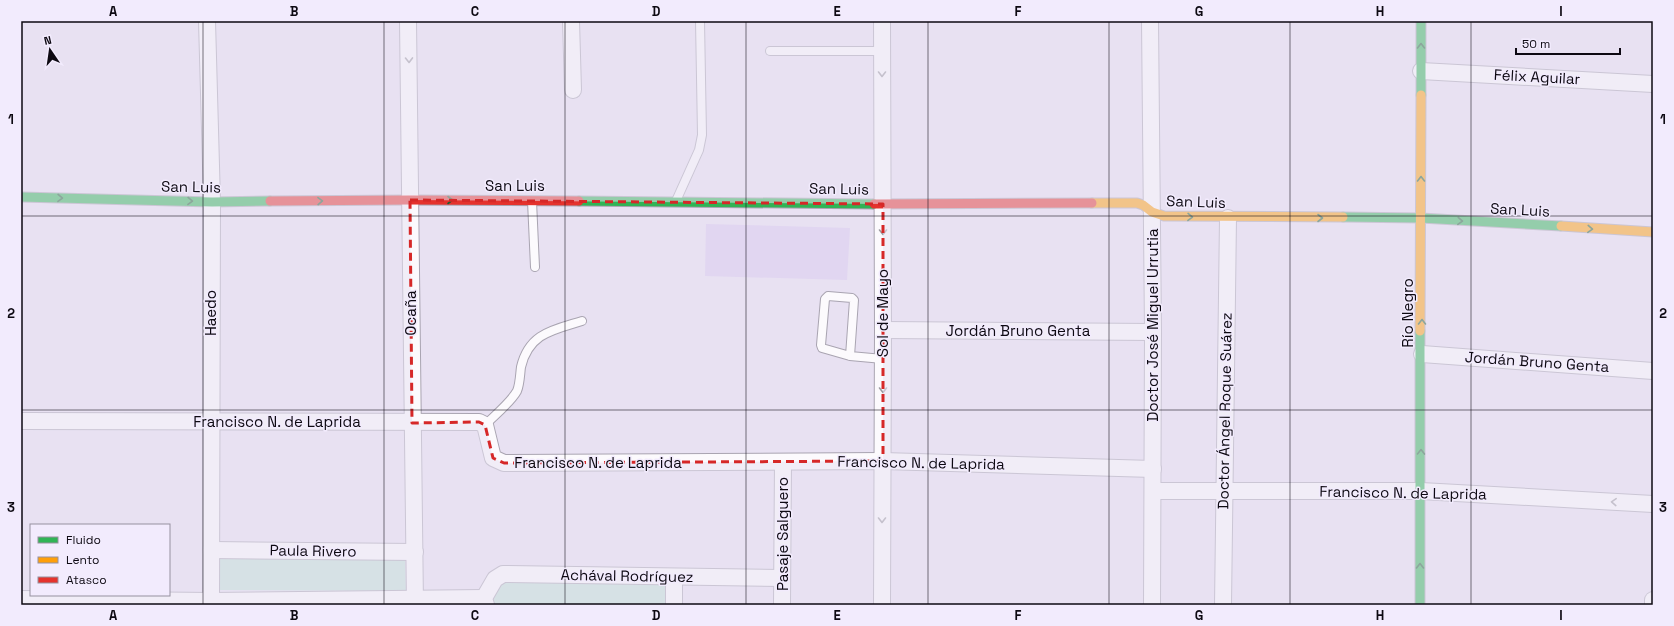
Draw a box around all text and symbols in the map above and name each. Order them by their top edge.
text: A [109,3,118,20]
text: B [290,3,299,20]
text: C [471,3,479,20]
text: D [652,3,661,20]
text: E [833,3,841,20]
text: F [1015,3,1022,20]
text: G [1195,3,1203,20]
text: H [1376,3,1384,20]
text: I [1559,3,1563,20]
north arrow [30,30,70,70]
scale bar [1516,30,1620,56]
text: N [43,33,53,48]
text: 50 m [1522,36,1550,52]
one-way arrow [1417,43,1425,49]
one-way arrow [405,57,413,63]
street label: Félix Aguilar [1493,65,1581,88]
one-way arrow [878,71,886,77]
text: 1 [8,111,14,128]
text: 1 [1660,111,1666,128]
street label: San Luis [161,176,221,197]
street label: San Luis [485,176,545,195]
one-way arrow [1417,176,1425,182]
street label: San Luis [809,178,869,199]
street label: San Luis [1166,191,1226,212]
one-way arrow [57,194,63,202]
one-way arrow [317,196,323,205]
one-way arrow [447,196,453,204]
one-way arrow [187,197,193,205]
street label: San Luis [1490,198,1550,221]
one-way arrow [1187,213,1193,221]
one-way arrow [1317,214,1323,222]
one-way arrow [1457,216,1463,225]
one-way arrow [1587,224,1593,233]
street label: Doctor José Miguel Urrutia [1143,228,1162,422]
one-way arrow [879,229,887,235]
street label: Sol de Mayo [873,269,892,357]
street label: Río Negro [1398,278,1417,348]
street label: Haedo [201,290,220,336]
street label: Ocaña [401,290,420,336]
text: 2 [7,305,15,322]
text: 2 [1659,305,1667,322]
street label: Doctor Ángel Roque Suárez [1213,312,1236,510]
one-way arrow [1418,319,1426,325]
street label: Jordán Bruno Genta [946,321,1091,340]
street label: Jordán Bruno Genta [1464,347,1610,376]
one-way arrow [879,387,887,393]
street label: Francisco N. de Laprida [193,412,361,431]
one-way arrow [1417,449,1425,455]
street label: Francisco N. de Laprida [837,452,1005,473]
street label: Francisco N. de Laprida [514,453,682,472]
street label: Pasaje Salguero [773,477,792,591]
street label: Francisco N. de Laprida [1319,482,1487,503]
one-way arrow [1611,498,1617,506]
text: 3 [7,499,15,516]
text: 3 [1659,499,1667,516]
one-way arrow [878,517,886,523]
legend [30,524,170,596]
text: Fluido [66,532,101,548]
street label: Paula Rivero [269,540,357,561]
text: Lento [66,552,100,568]
one-way arrow [1416,563,1424,569]
street label: Achával Rodríguez [560,565,694,586]
text: Atasco [66,572,107,588]
text: A [109,607,118,624]
text: B [290,607,299,624]
text: C [471,607,479,624]
text: D [652,607,661,624]
text: E [833,607,841,624]
text: F [1015,607,1022,624]
text: G [1195,607,1203,624]
text: H [1376,607,1384,624]
text: I [1559,607,1563,624]

